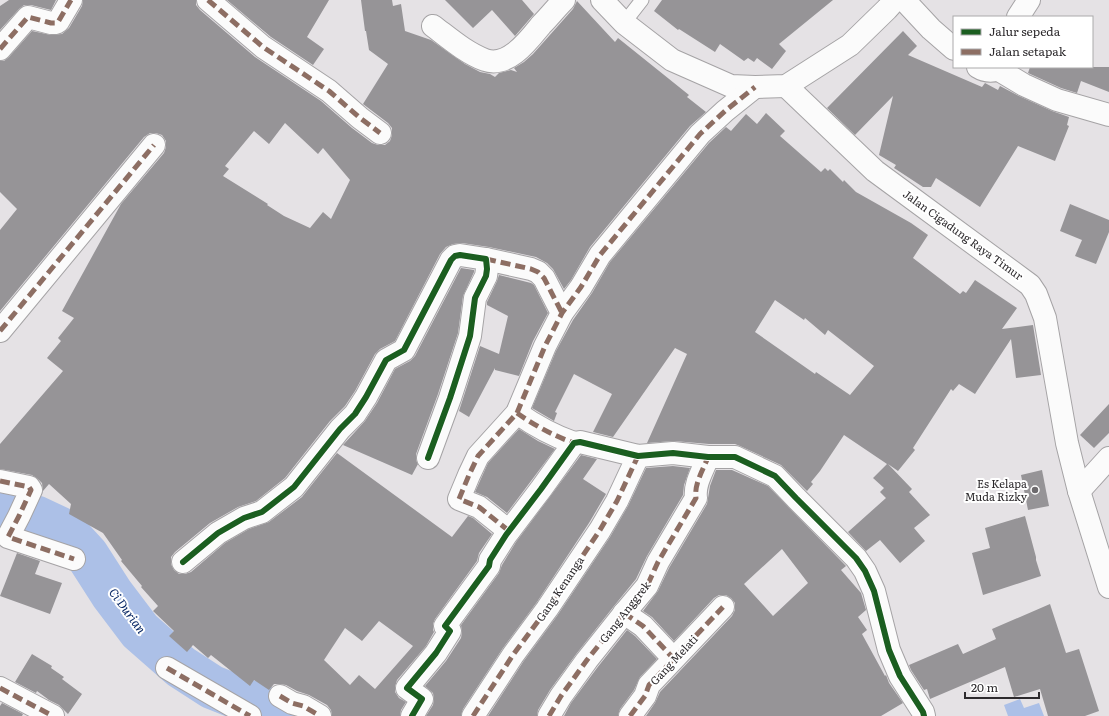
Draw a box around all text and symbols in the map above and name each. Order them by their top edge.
legend [953,16,1093,68]
text: Jalur sepeda [989,22,1061,40]
text: Jalan setapak [989,42,1067,60]
street label: Jalan Cigadung Raya Timur [900,185,1027,284]
place label: Es Kelapa Muda Rizky [965,475,1028,504]
marker: Es Kelapa Muda Rizky [1030,485,1040,495]
street label: Gang Kenanga [531,553,587,624]
street label: Gang Anggrek [595,577,654,646]
water label: Ci Durian [105,584,150,637]
street label: Gang Melati [646,630,701,688]
scale bar [965,674,1039,700]
text: 20 m [971,678,998,696]

